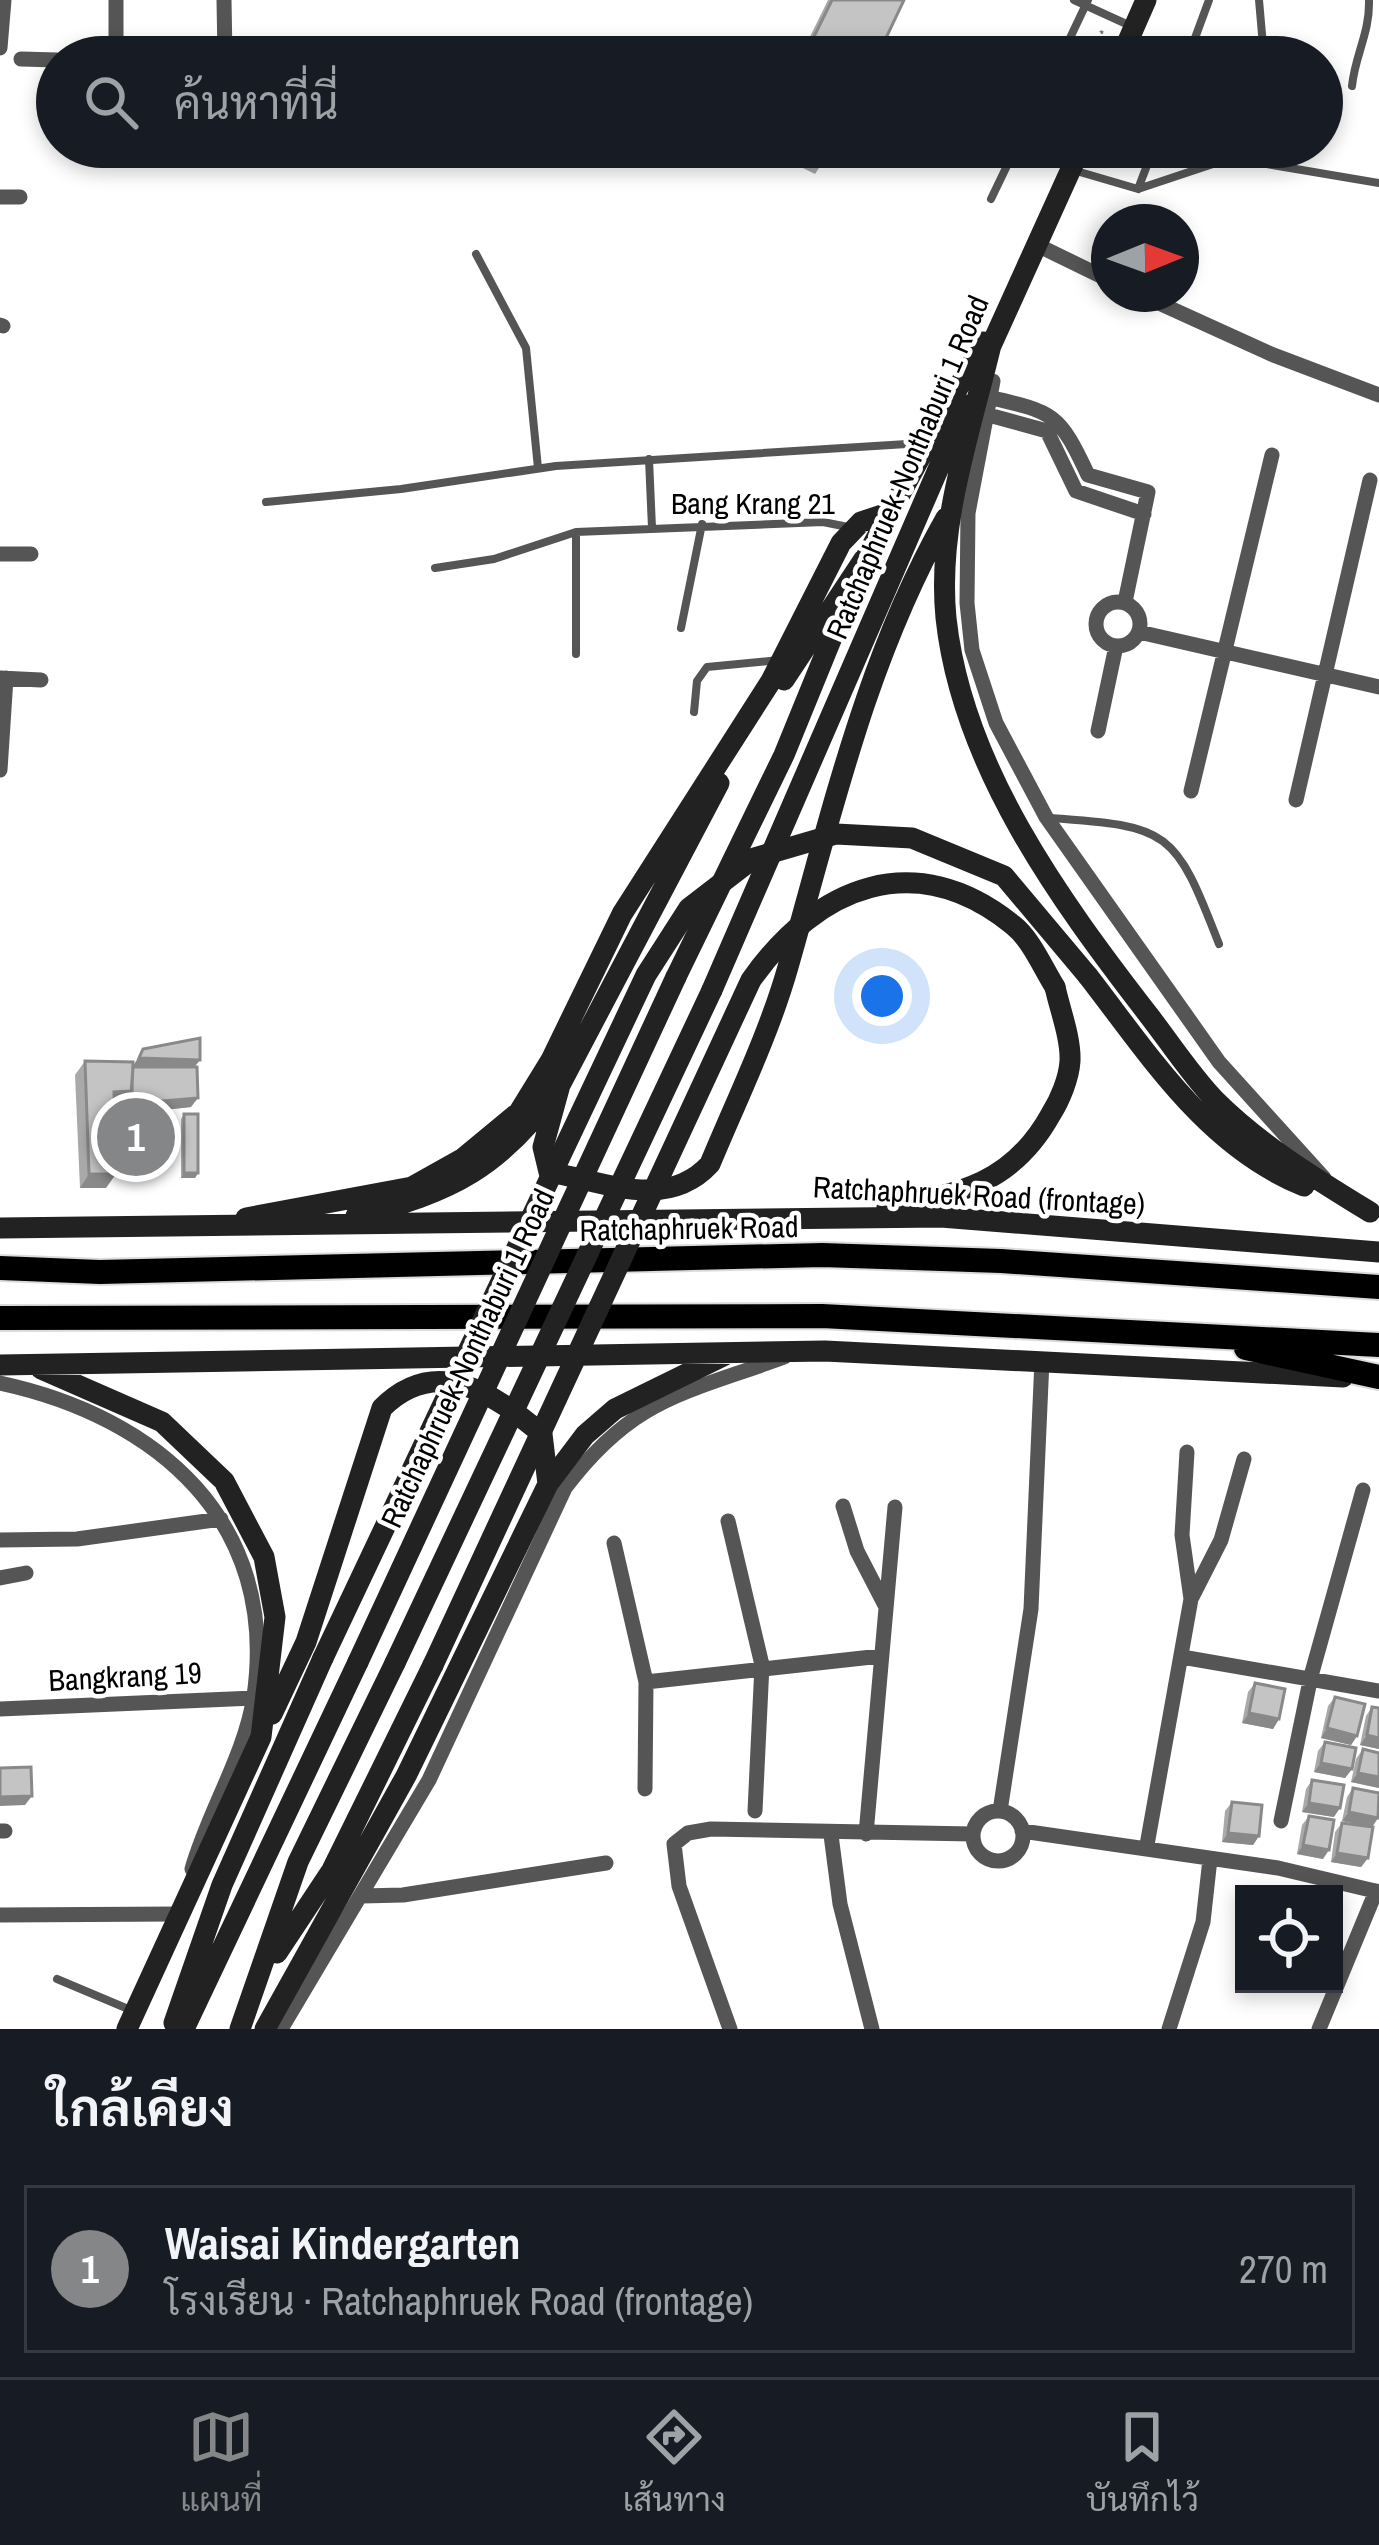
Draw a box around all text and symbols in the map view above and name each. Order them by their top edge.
search box [36,36,1343,168]
icon: search [78,69,144,135]
text: ค้นหาที่นี่ [174,72,338,133]
north arrow [1091,204,1199,312]
street label: Ratchaphruek-Nonthaburi 1 Road [816,289,998,645]
street label: Bang Krang 21 [671,483,835,523]
your location [852,966,912,1026]
pin: 1 [97,1092,175,1182]
street label: Ratchaphruek Road (frontage) [812,1166,1146,1224]
street label: Ratchaphruek-Nonthaburi 1 Road [371,1182,563,1534]
street label: Ratchaphruek Road [579,1206,799,1250]
street label: Bangkrang 19 [47,1652,203,1700]
map controls [1235,1885,1343,1993]
button: locate [1235,1885,1343,1993]
text: ใกล้เคียง [48,2073,234,2142]
text: Waisai Kindergarten [165,2212,520,2273]
text: 1 [81,2243,99,2295]
text: 270 m [1239,2243,1328,2295]
text: โรงเรียน · Ratchaphruek Road (frontage) [165,2275,753,2327]
tab: แผนที่ [180,2404,262,2521]
tab: เส้นทาง [623,2404,726,2521]
tab: บันทึกไว้ [1086,2404,1199,2521]

